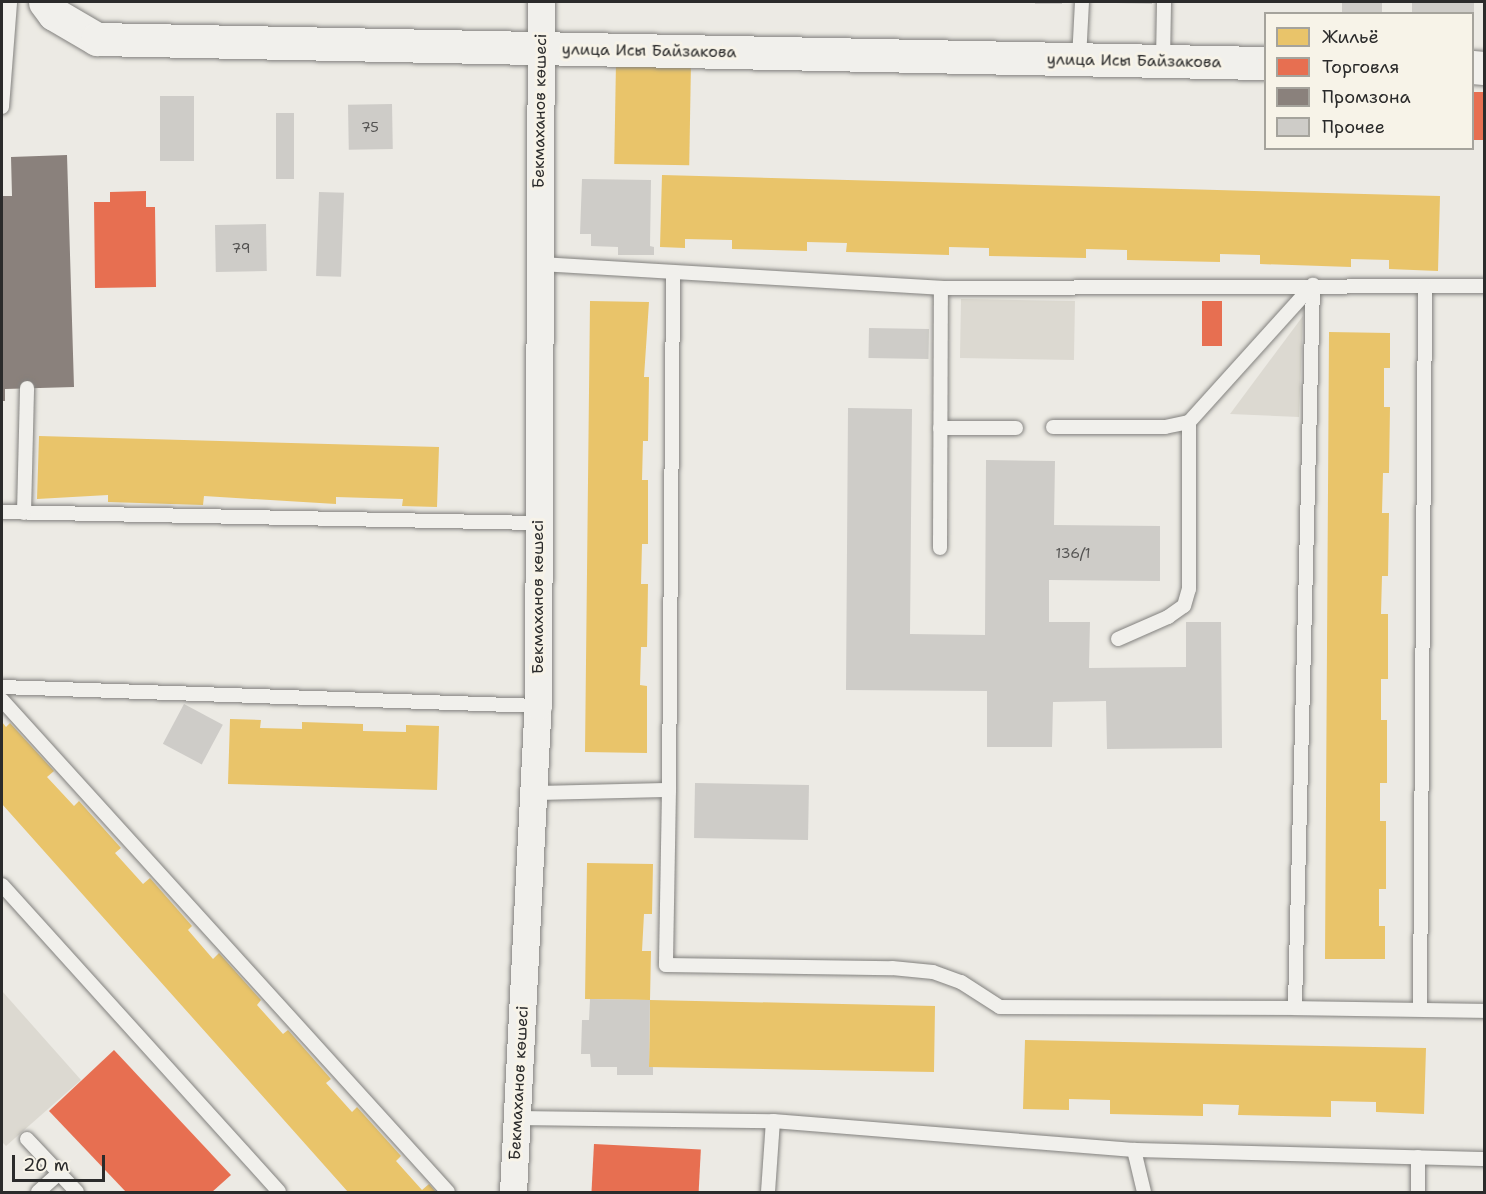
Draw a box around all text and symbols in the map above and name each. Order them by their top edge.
legend [1264,12,1474,150]
text: Жильё [1322,25,1379,49]
street label: Бекмаханов көшесі [529,34,551,188]
street label: улица Исы Байзакова [562,40,736,62]
street label: улица Исы Байзакова [1047,50,1221,72]
text: Торговля [1322,55,1400,79]
text: Промзона [1322,85,1411,109]
text: Прочее [1322,115,1385,139]
house number: 75 [361,119,379,135]
house number: 79 [231,240,251,256]
street label: Бекмаханов көшесі [528,520,548,674]
house number: 136/1 [1056,545,1090,561]
street label: Бекмаханов көшесі [505,1005,533,1161]
scale bar [15,1143,108,1181]
text: 20 m [23,1153,69,1177]

